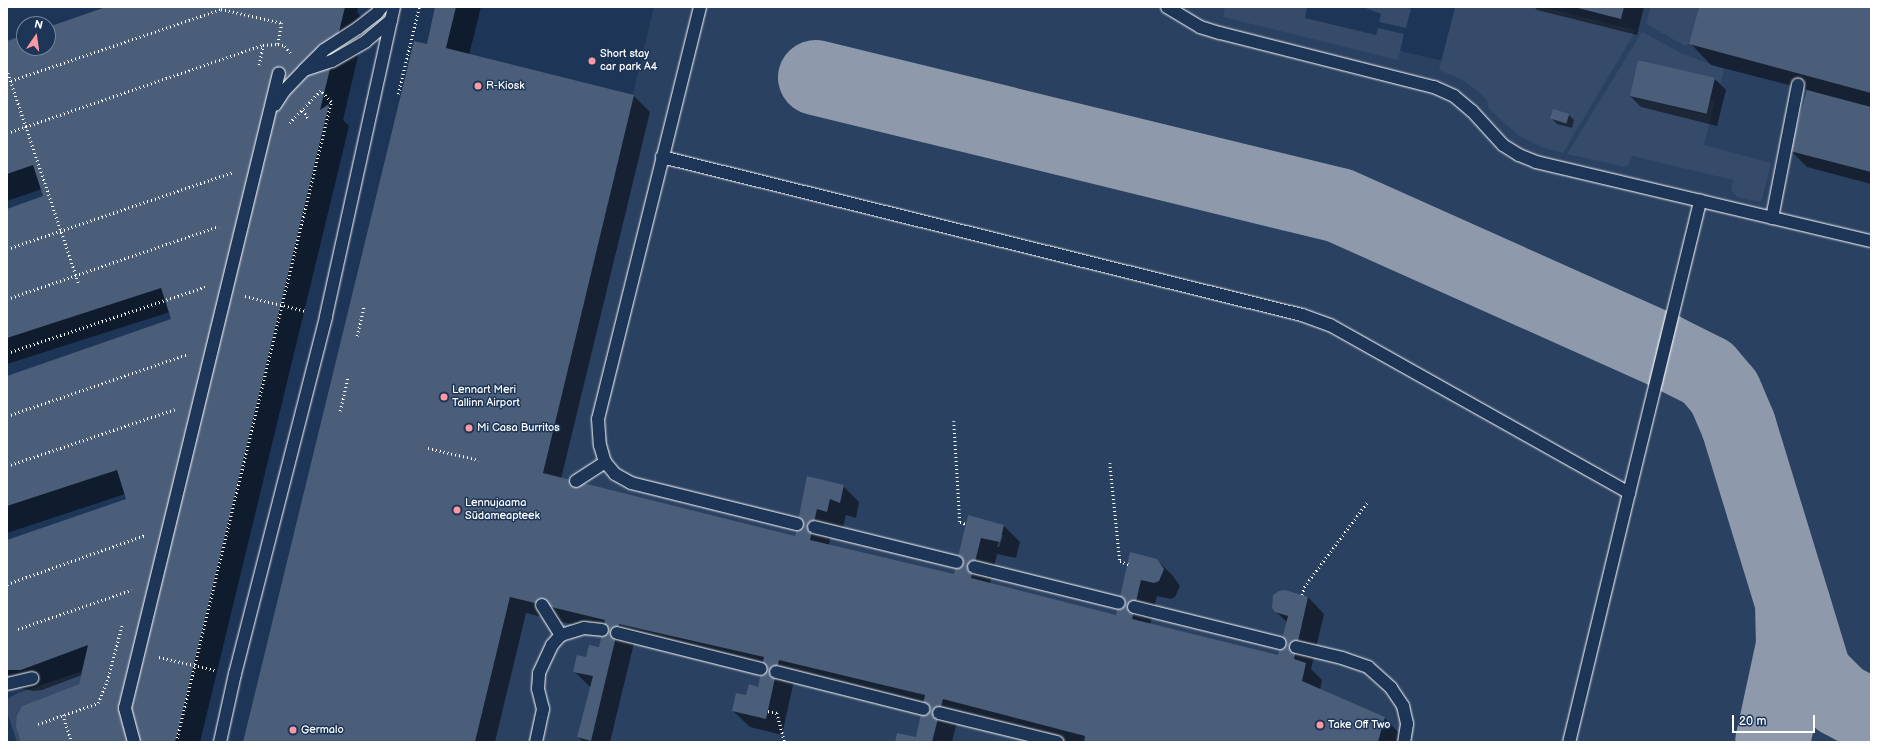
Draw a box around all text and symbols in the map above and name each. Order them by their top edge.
north arrow [16,16,56,56]
text: N [33,18,44,32]
place label: Short stay car park A4 [600,48,657,74]
marker: Short stay car park A4 [587,56,597,66]
place label: R-Kiosk [486,79,525,93]
marker: R-Kiosk [473,81,483,91]
place label: Lennart Meri Tallinn Airport [452,384,520,410]
marker: Lennart Meri Tallinn Airport [439,392,449,402]
place label: Mi Casa Burritos [477,421,560,435]
marker: Mi Casa Burritos [464,423,474,433]
place label: Lennujaama Südameapteek [465,497,540,523]
marker: Lennujaama Südameapteek [452,505,462,515]
scale bar [1734,707,1817,733]
text: 20 m [1739,714,1766,729]
place label: Take Off Two [1328,718,1391,732]
marker: Take Off Two [1315,720,1325,730]
place label: Germalo [301,723,344,737]
marker: Germalo [288,725,298,735]

